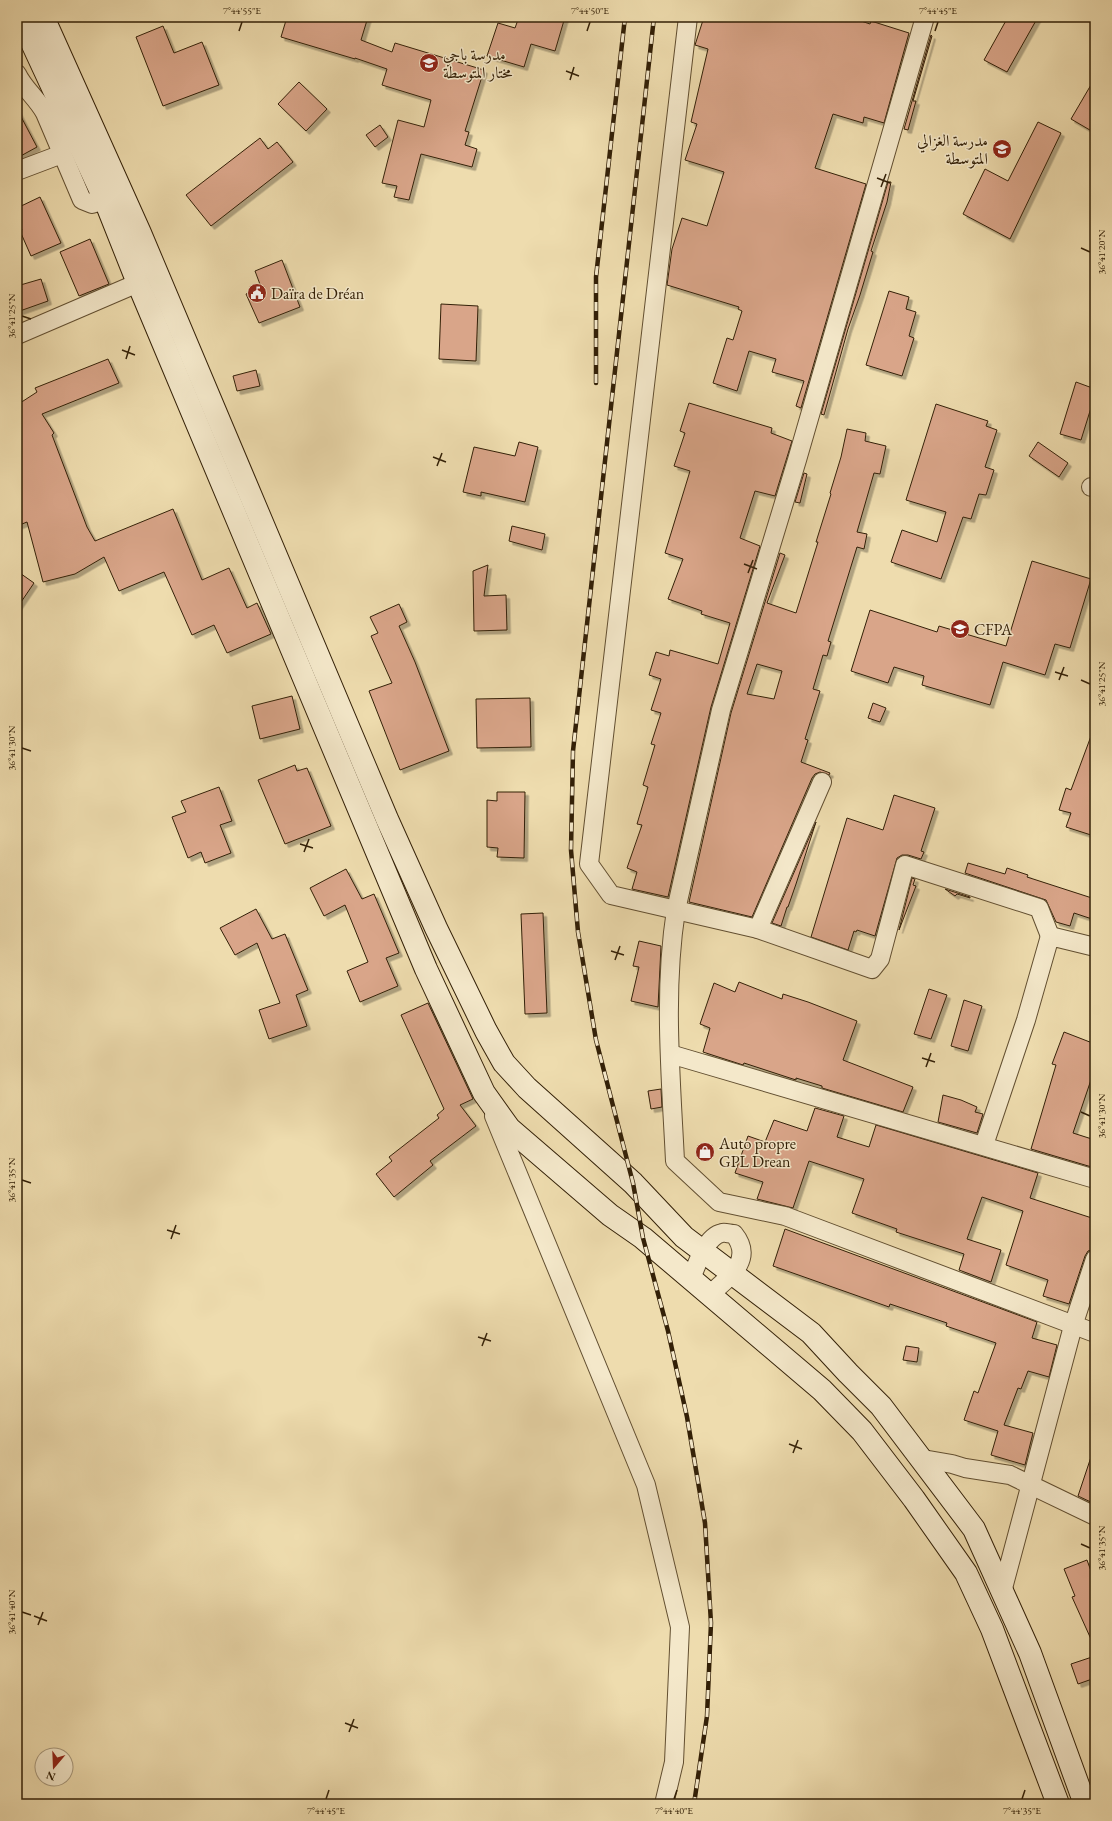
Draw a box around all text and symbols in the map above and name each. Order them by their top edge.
text: 7°44'55"E [223,4,261,17]
text: 7°44'50"E [571,4,609,17]
text: 7°44'45"E [919,4,957,17]
place label: مدرسة باجي مختار المتوسطة [443,44,513,83]
school or university icon: مدرسة باجي مختار المتوسطة [418,52,440,74]
place label: مدرسة الغزالي المتوسطة [917,130,988,169]
school or university icon: مدرسة الغزالي المتوسطة [991,138,1013,160]
text: 36°41'20"N [1095,229,1108,274]
public building icon: Daïra de Dréan [246,282,268,304]
place label: Daïra de Dréan [271,283,365,304]
text: 36°41'25"N [5,293,18,338]
school or university icon: CFPA [949,618,971,640]
place label: CFPA [974,619,1013,640]
text: 36°41'25"N [1095,661,1108,706]
text: 36°41'30"N [5,725,18,770]
text: 36°41'30"N [1095,1093,1108,1138]
place label: Auto propre GPL Drean [718,1133,796,1172]
shop icon: Auto propre GPL Drean [694,1141,716,1163]
text: 36°41'35"N [5,1157,18,1202]
text: 36°41'35"N [1095,1525,1108,1570]
text: 36°41'40"N [5,1589,18,1634]
north arrow [34,1747,74,1787]
text: N [44,1768,57,1785]
text: 7°44'45"E [307,1804,345,1817]
text: 7°44'40"E [655,1804,693,1817]
text: 7°44'35"E [1003,1804,1041,1817]

